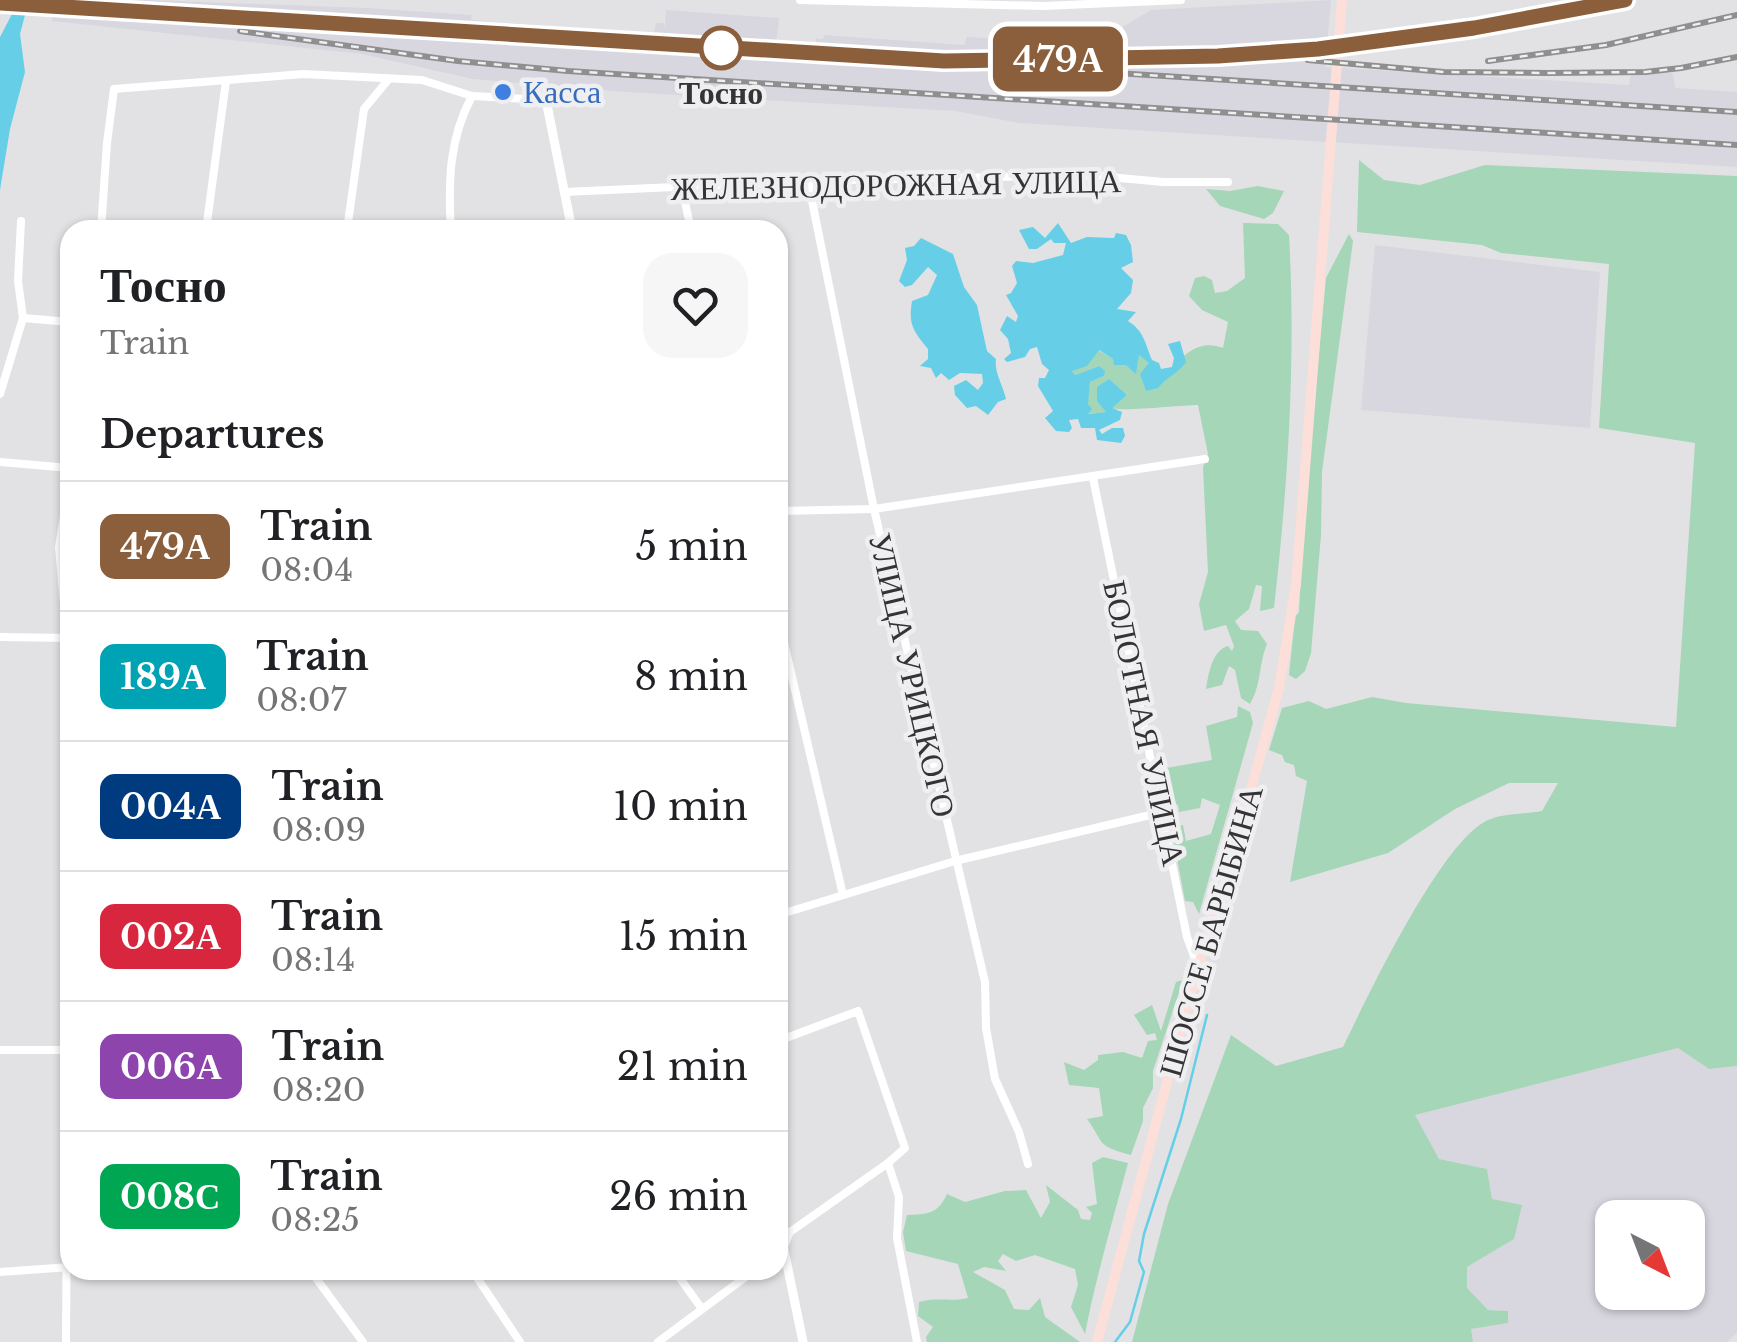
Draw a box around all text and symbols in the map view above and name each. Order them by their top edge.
marker: Тосно [700,27,742,69]
line badge: 479А [988,27,1128,92]
text: 479А [1013,38,1103,81]
place label: Касса [523,72,601,112]
place label: Тосно [679,73,763,113]
marker: Касса [492,81,514,103]
street label: ЖЕЛЕЗНОДОРОЖНАЯ УЛИЦА [670,161,1122,209]
button: heart [643,253,748,358]
text: Тосно [100,255,227,315]
text: Train [100,323,189,363]
text: Departures [100,411,324,458]
text: Train [260,503,373,550]
text: 5 min [636,523,748,570]
text: 479А [120,525,210,568]
street label: УЛИЦА УРИЦКОГО [860,529,964,821]
text: 08:04 [260,550,353,590]
street label: БОЛОТНАЯ УЛИЦА [1094,577,1194,869]
text: Train [256,633,369,680]
text: 8 min [634,653,748,700]
text: 189А [120,655,206,698]
text: 08:07 [256,680,347,720]
text: Train [271,763,384,810]
street label: ШОССЕ БАРЫБИНА [1150,780,1272,1082]
text: 10 min [613,783,748,830]
text: 004А [120,785,221,828]
text: 08:09 [271,810,366,850]
text: Train [271,893,383,940]
text: 15 min [619,913,748,960]
text: 002А [120,915,221,958]
text: 08:14 [271,940,355,980]
text: Train [272,1023,384,1070]
text: 21 min [617,1043,748,1090]
text: 006А [120,1045,222,1088]
text: 08:20 [272,1070,366,1110]
text: Train [270,1153,383,1200]
text: 26 min [609,1173,748,1220]
text: 008С [120,1175,220,1218]
text: 08:25 [270,1200,360,1240]
north arrow [1595,1200,1705,1310]
map controls [1595,1200,1705,1310]

